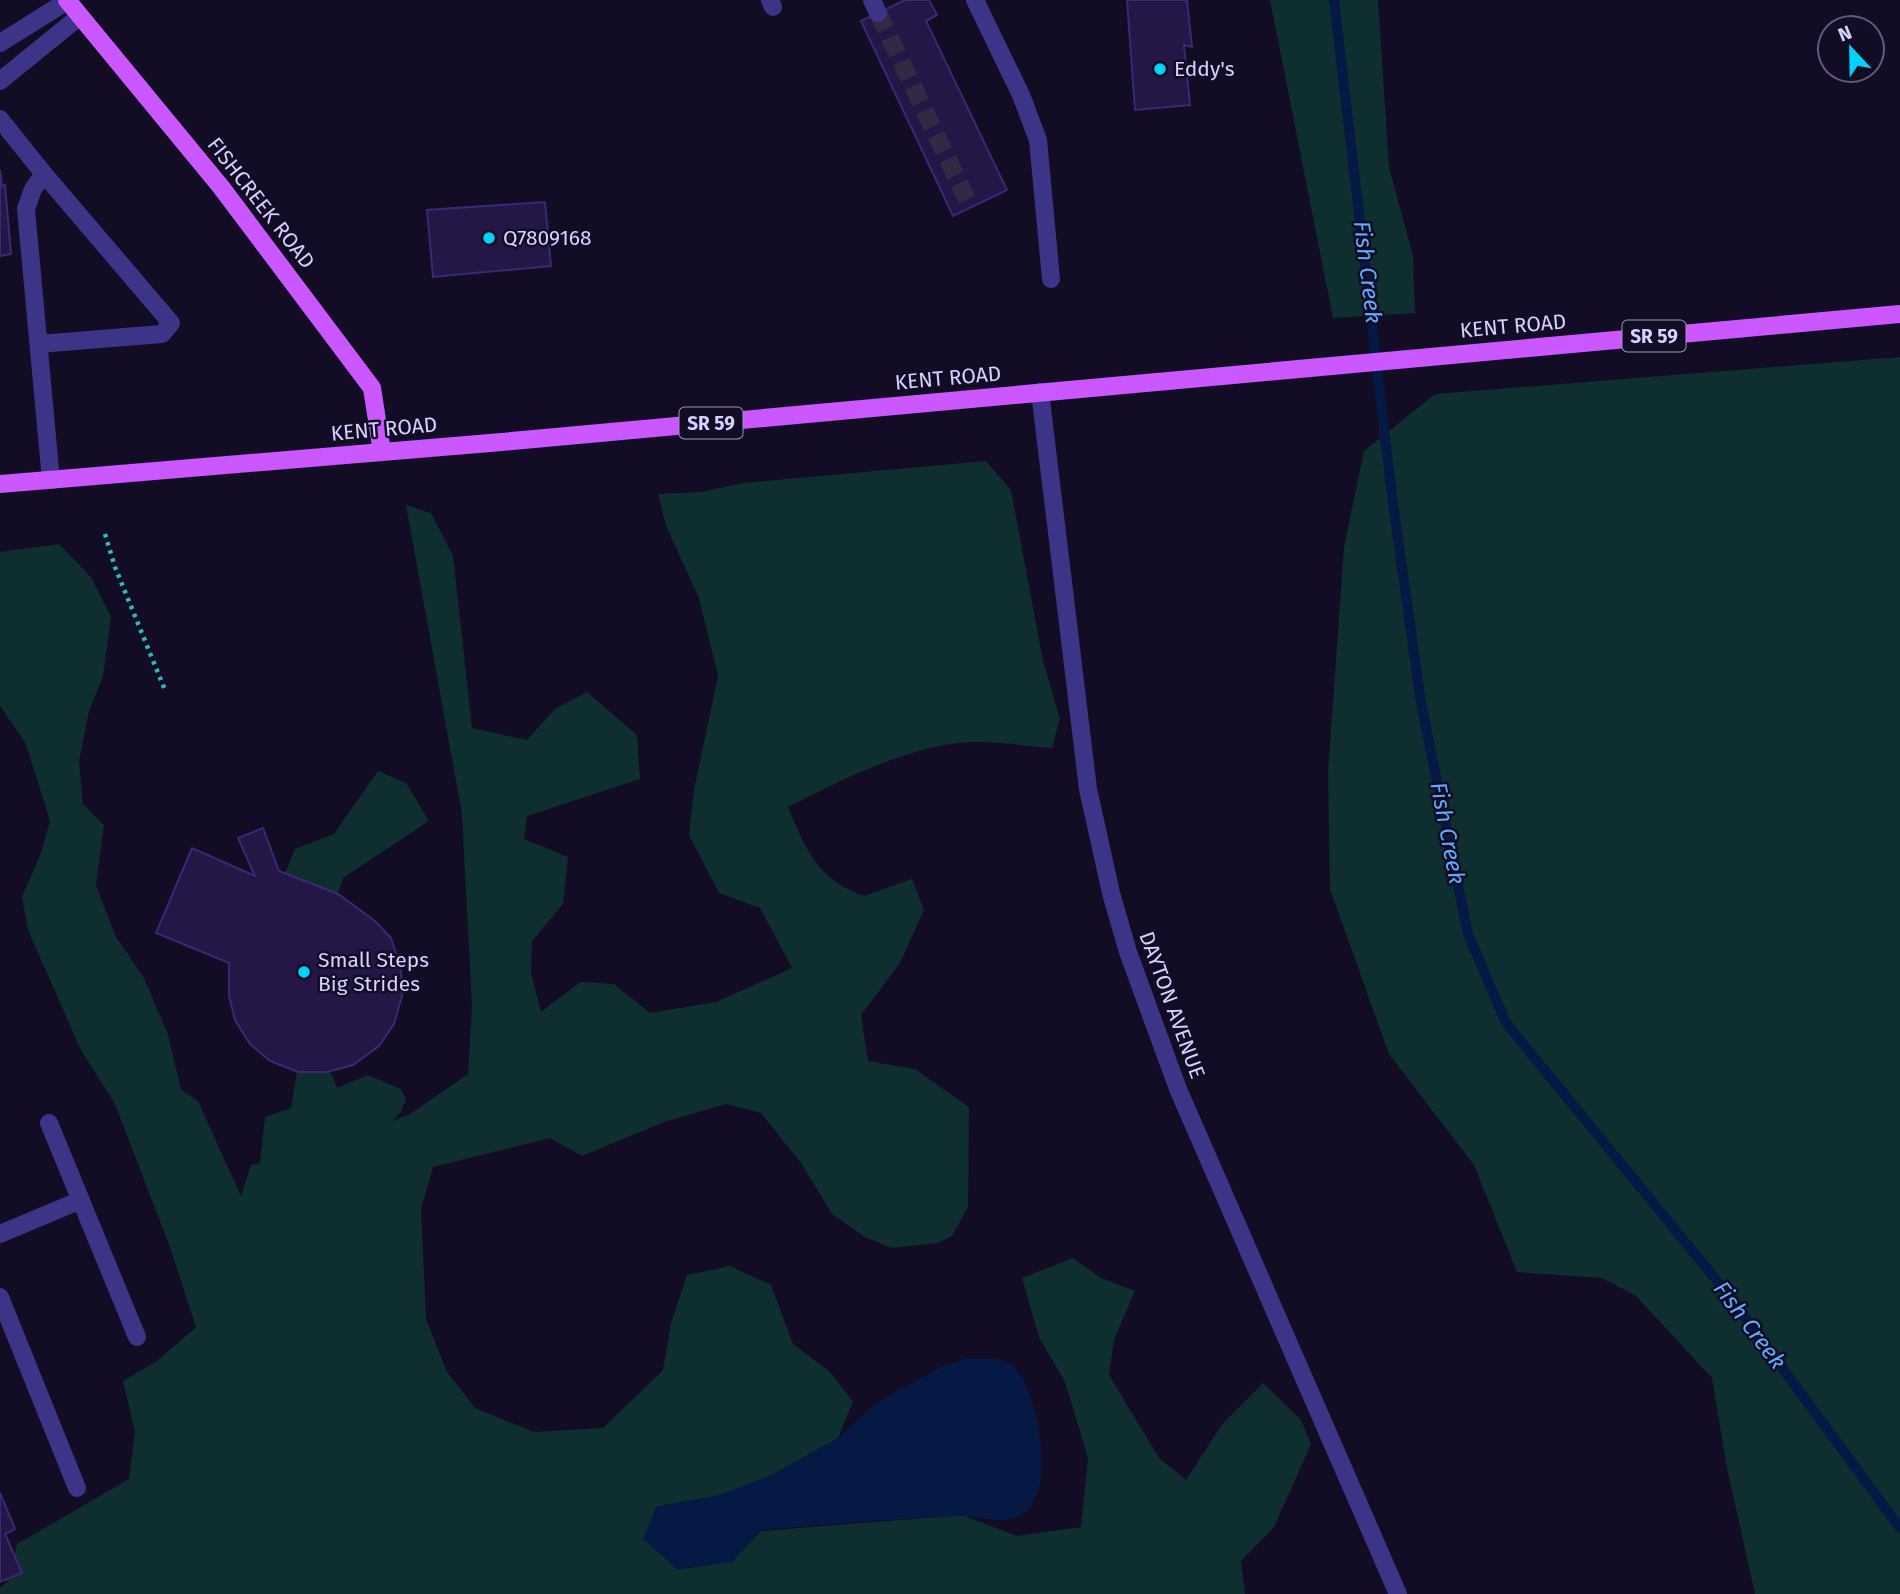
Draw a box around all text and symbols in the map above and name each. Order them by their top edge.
north arrow [1816,14,1886,84]
text: N [1835,21,1855,47]
place label: Eddy's [1174,56,1235,82]
marker: Eddy's [1152,61,1168,77]
street label: FISHCREEK ROAD [202,132,320,274]
water label: Fish Creek [1348,219,1388,325]
place label: Q7809168 [503,225,592,251]
marker: Q7809168 [481,230,497,246]
street label: KENT ROAD [1459,308,1567,344]
road number: SR 59 [1622,320,1686,352]
street label: KENT ROAD [894,360,1002,396]
road number: SR 59 [680,408,742,438]
street label: KENT ROAD [330,411,438,447]
water label: Fish Creek [1424,780,1472,886]
street label: DAYTON AVENUE [1133,928,1211,1082]
place label: Small Steps Big Strides [318,947,429,997]
marker: Small Steps Big Strides [296,964,312,980]
water label: Fish Creek [1708,1275,1792,1375]

